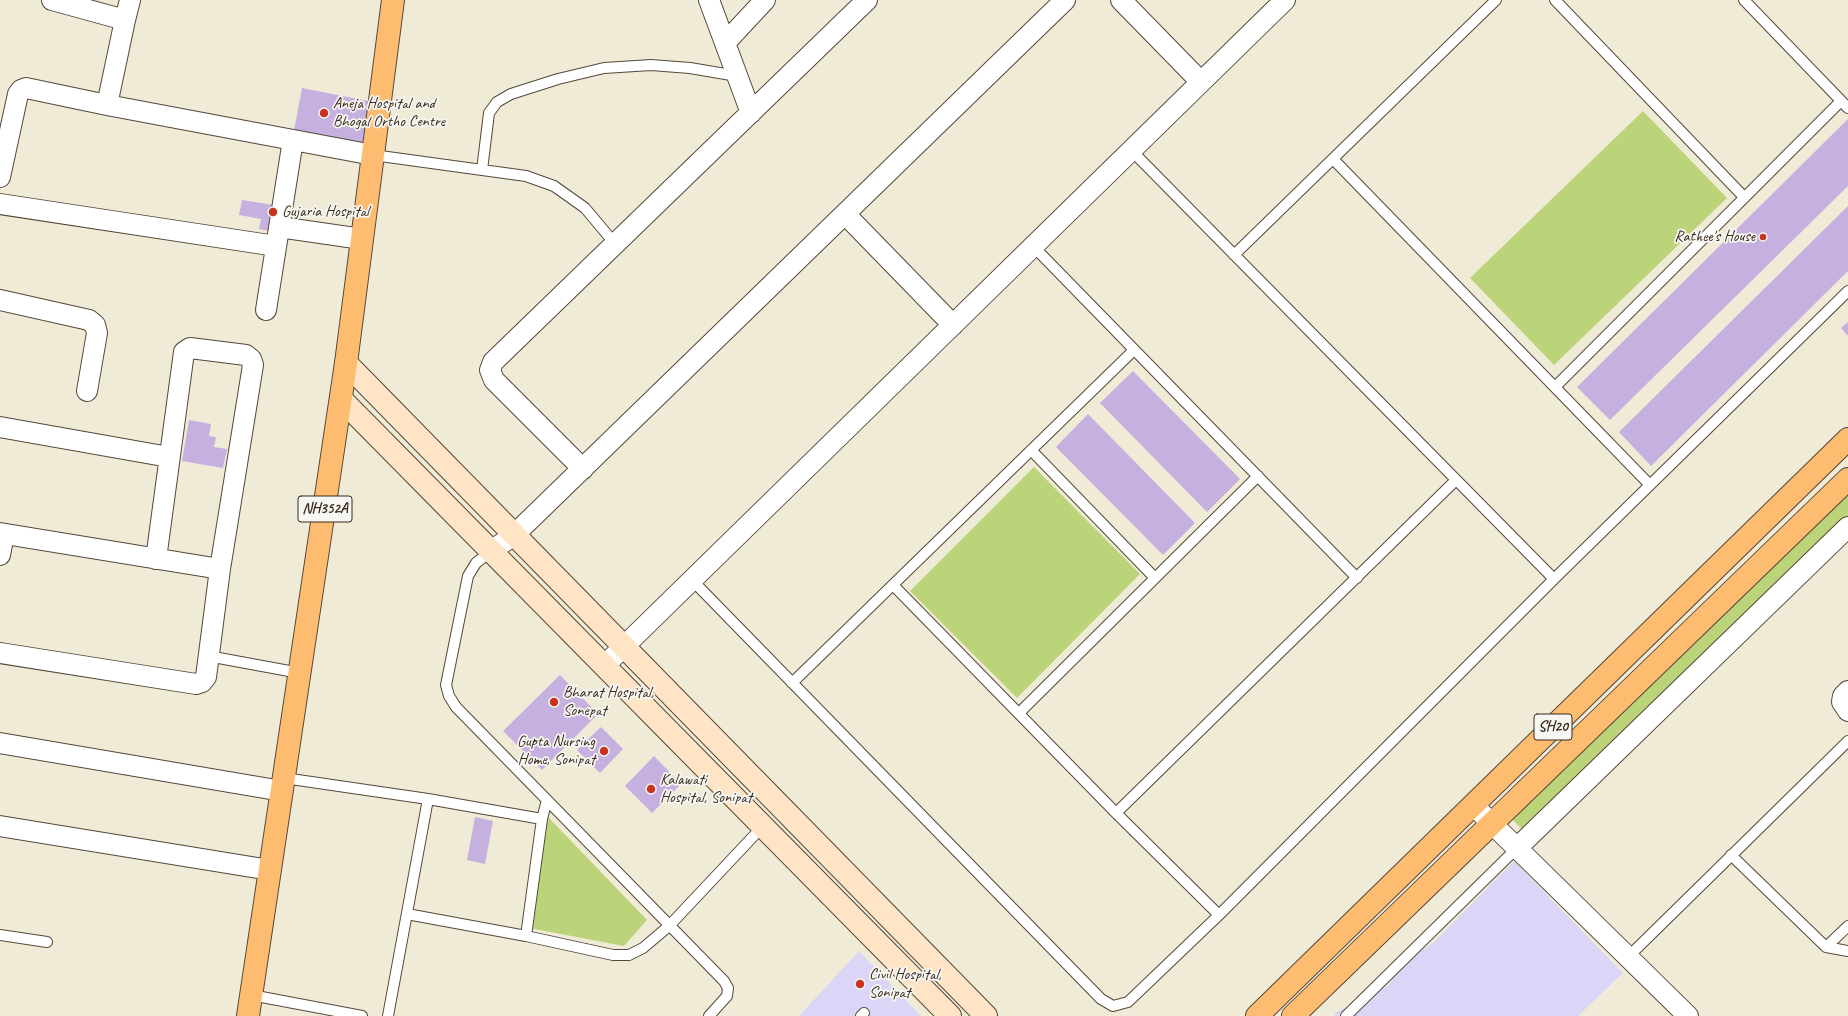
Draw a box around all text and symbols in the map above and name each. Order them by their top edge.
place label: Aneja Hospital and Bhogal Ortho Centre [333,94,445,132]
marker: Aneja Hospital and Bhogal Ortho Centre [318,107,330,119]
place label: Gujaria Hospital [282,202,369,222]
marker: Gujaria Hospital [267,206,279,218]
place label: Rathee's House [1674,227,1755,247]
marker: Rathee's House [1758,232,1768,242]
road number: NH352A [298,496,352,522]
place label: Bharat Hospital, Sonepat [563,683,654,721]
marker: Bharat Hospital, Sonepat [548,696,560,708]
road number: SH20 [1534,714,1572,740]
place label: Gupta Nursing Home, Sonipat [517,732,595,770]
marker: Gupta Nursing Home, Sonipat [598,745,610,757]
place label: Kalawati Hospital, Sonipat [660,770,752,808]
marker: Kalawati Hospital, Sonipat [645,783,657,795]
place label: Civil Hospital, Sonipat [869,965,941,1003]
marker: Civil Hospital, Sonipat [854,978,866,990]

